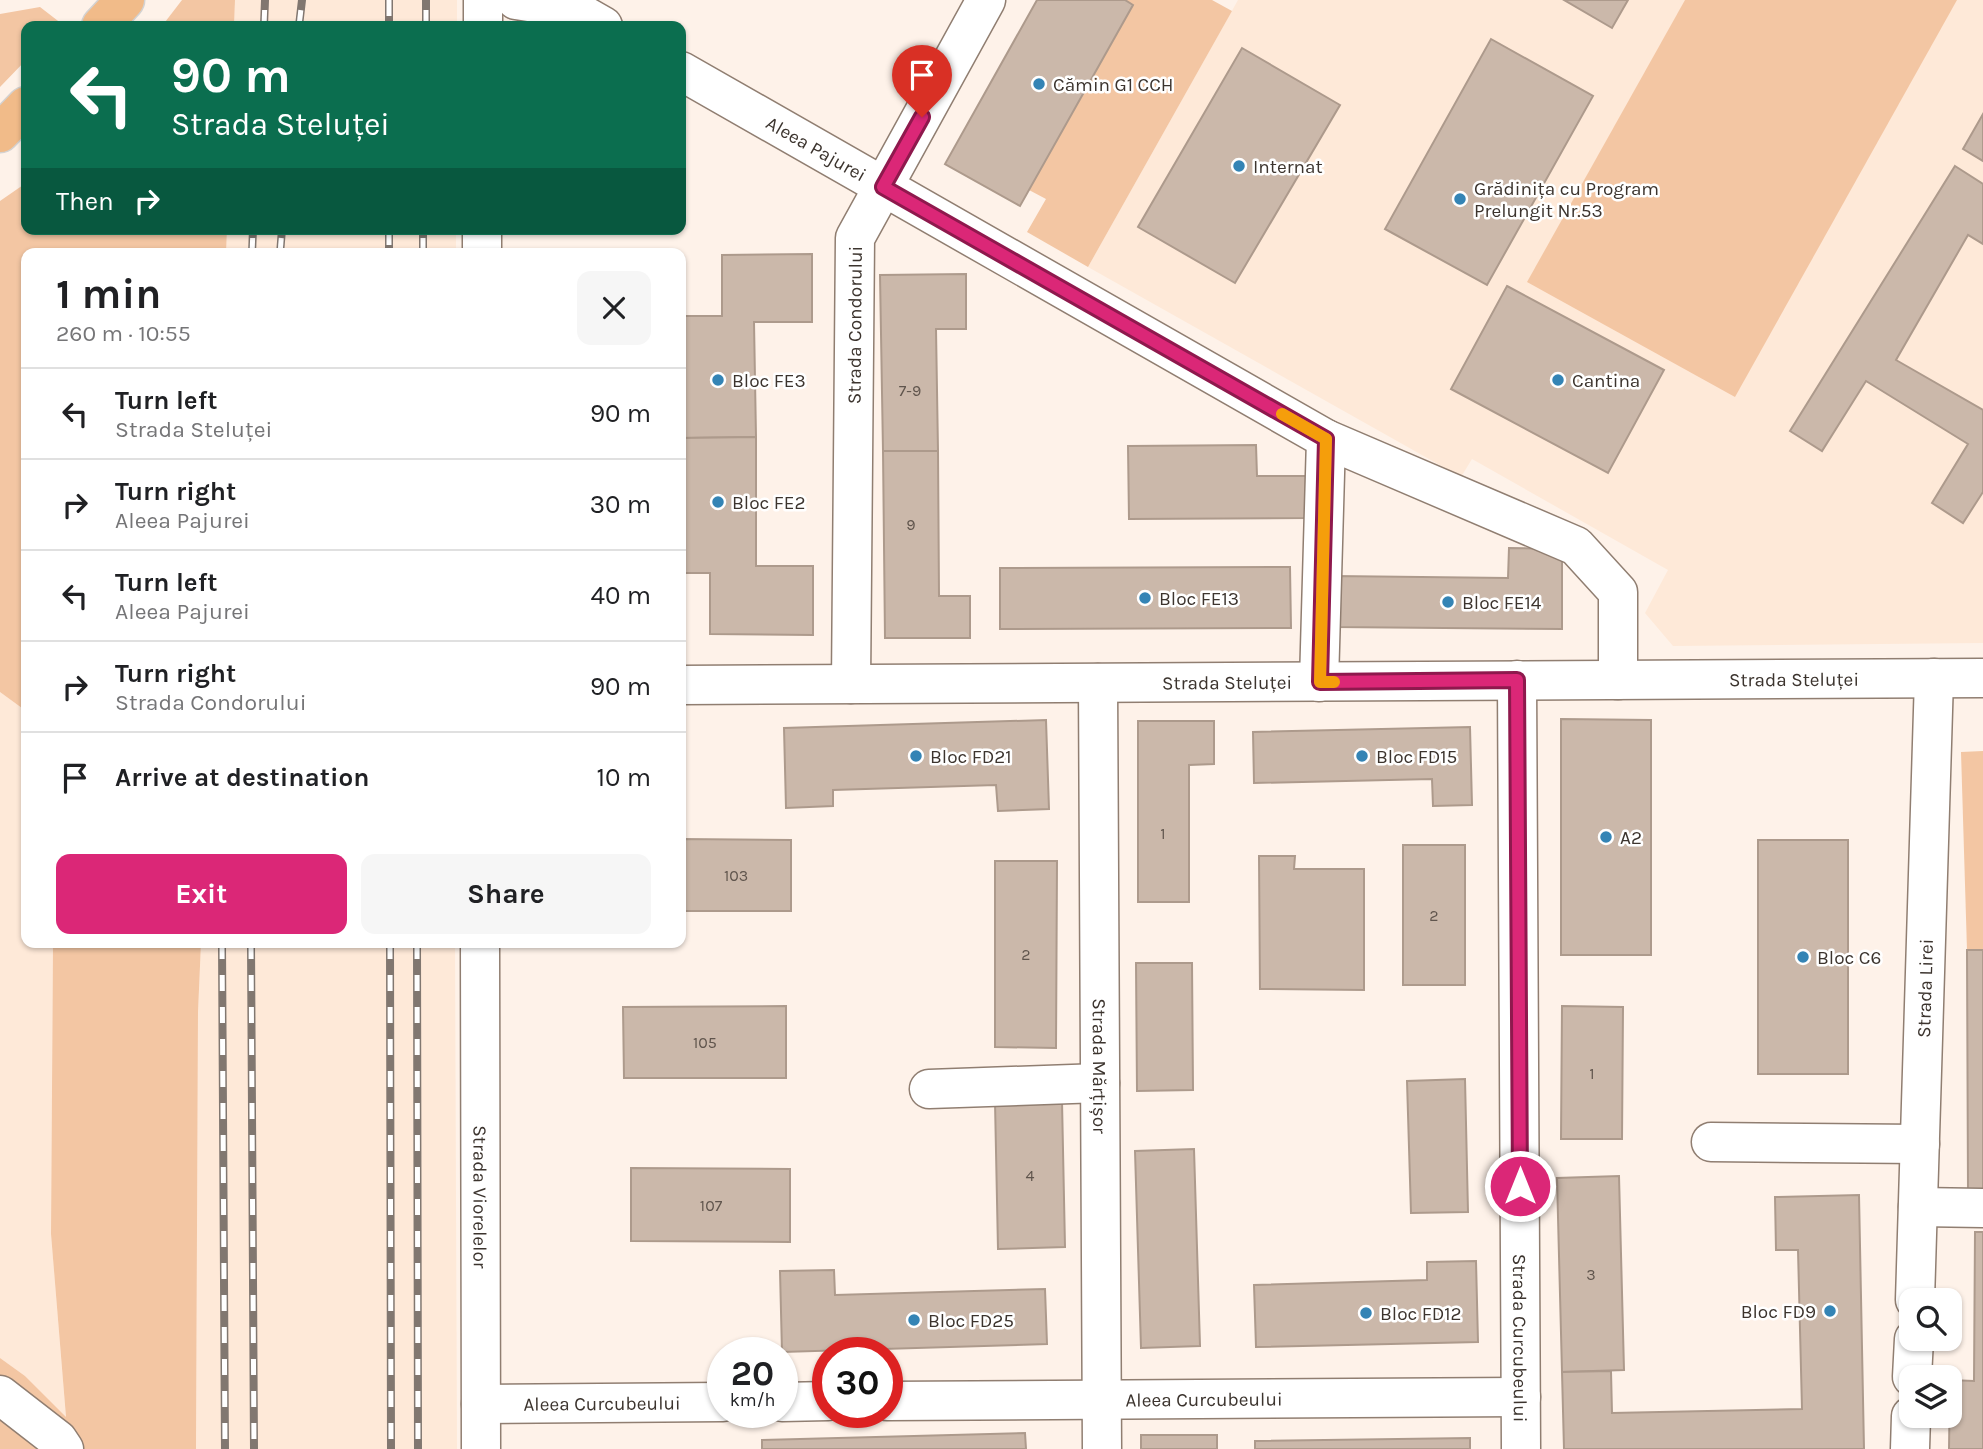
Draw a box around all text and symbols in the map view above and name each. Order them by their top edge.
pin [892,45,952,117]
text: 90 m [171,47,291,104]
icon: left [56,49,147,140]
icon: arrive [903,56,941,94]
place label: Cămin G1 CCH [1053,74,1174,96]
marker: Cămin G1 CCH [1031,76,1047,92]
text: Strada Steluței [171,106,390,143]
street label: Aleea Pajurei [762,112,870,186]
place label: Internat [1253,156,1323,178]
marker: Internat [1231,158,1247,174]
place label: Grădinița cu Program Prelungit Nr.53 [1474,178,1659,222]
icon: right [128,182,166,220]
text: Then [56,186,114,217]
marker: Grădinița cu Program Prelungit Nr.53 [1452,191,1468,207]
street label: Strada Condorului [844,246,867,404]
text: 1 min [56,269,161,319]
button: close [577,271,651,345]
text: 260 m · 10:55 [56,320,191,347]
place label: Bloc FE3 [732,370,806,392]
place label: Cantina [1572,370,1640,392]
marker: Bloc FE3 [710,372,726,388]
marker: Cantina [1550,372,1566,388]
house number: 7-9 [899,381,921,400]
text: Turn left [115,385,217,416]
icon: left [56,395,94,433]
text: 90 m [590,398,651,429]
text: Strada Steluței [115,416,272,443]
text: Turn right [115,476,236,507]
icon: right [56,486,94,524]
text: 30 m [590,489,651,520]
place label: Bloc FE2 [732,492,805,514]
marker: Bloc FE2 [710,494,726,510]
text: Aleea Pajurei [115,507,250,534]
house number: 9 [906,515,916,534]
text: Turn left [115,567,217,598]
icon: left [56,577,94,615]
text: 40 m [591,580,651,611]
place label: Bloc FE13 [1159,588,1239,610]
marker: Bloc FE13 [1137,590,1153,606]
place label: Bloc FE14 [1462,592,1542,614]
marker: Bloc FE14 [1440,594,1456,610]
text: Aleea Pajurei [115,598,250,625]
text: Turn right [115,658,236,689]
icon: right [56,668,94,706]
street label: Strada Steluței [1729,669,1859,691]
text: 90 m [590,671,651,702]
street label: Strada Steluței [1162,672,1292,694]
text: Strada Condorului [115,689,307,716]
place label: Bloc FD21 [930,746,1012,768]
place label: Bloc FD15 [1376,746,1457,768]
marker: Bloc FD21 [908,748,924,764]
marker: Bloc FD15 [1354,748,1370,764]
icon: arrive [56,759,94,797]
text: Arrive at destination [115,762,369,793]
text: 10 m [596,762,651,793]
house number: 1 [1160,824,1166,843]
place label: A2 [1620,827,1642,849]
marker: A2 [1598,829,1614,845]
button: Exit [56,854,347,934]
button: Share [361,854,651,934]
house number: 103 [724,866,748,885]
house number: 2 [1429,906,1439,925]
street label: Strada Lirei [1913,938,1938,1038]
house number: 2 [1021,945,1031,964]
place label: Bloc C6 [1817,947,1881,969]
marker: Bloc C6 [1795,949,1811,965]
street label: Strada Mărțișor [1088,998,1110,1134]
house number: 105 [693,1033,717,1052]
house number: 1 [1589,1064,1595,1083]
street label: Strada Viorelelor [468,1125,491,1269]
position arrow [1483,1149,1557,1223]
house number: 4 [1026,1166,1035,1185]
house number: 107 [700,1196,723,1215]
street label: Strada Curcubeului [1508,1254,1531,1422]
house number: 3 [1586,1265,1596,1284]
map controls [1899,1288,1962,1428]
button: search [1899,1288,1962,1351]
place label: Bloc FD9 [1741,1301,1816,1323]
place label: Bloc FD12 [1380,1303,1462,1325]
marker: Bloc FD9 [1822,1303,1838,1319]
marker: Bloc FD12 [1358,1305,1374,1321]
place label: Bloc FD25 [928,1310,1014,1332]
marker: Bloc FD25 [906,1312,922,1328]
speed limit sign: 30 [812,1337,903,1428]
text: 20 [731,1353,774,1394]
button: layers [1899,1365,1962,1428]
text: km/h [730,1389,775,1411]
street label: Aleea Curcubeului [1125,1389,1283,1411]
street label: Aleea Curcubeului [523,1392,681,1416]

